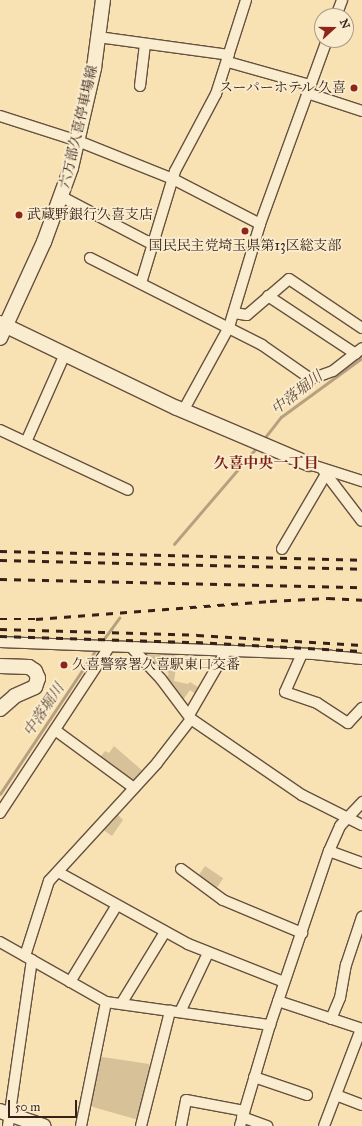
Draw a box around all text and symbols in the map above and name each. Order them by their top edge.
north arrow [314,8,354,48]
text: N [337,17,352,31]
street label: 六万部久喜停車場線 [57,64,101,190]
place label: スーパーホテル 久喜 [218,80,346,96]
marker: スーパーホテル 久喜 [349,83,359,93]
place label: 武蔵野銀行久喜支店 [27,207,153,223]
marker: 武蔵野銀行久喜支店 [14,210,24,220]
marker: 国民民主党埼玉県第13区総支部 [240,226,250,236]
place label: 国民民主党埼玉県第13区総支部 [148,238,342,254]
water label: 中落堀川 [268,367,326,419]
district label: 久喜中央一丁目 [214,455,318,473]
place label: 久喜警察署久喜駅東口交番 [72,657,240,673]
marker: 久喜警察署久喜駅東口交番 [59,660,69,670]
water label: 中落堀川 [20,680,68,740]
scale bar [10,1092,79,1118]
text: 50 m [15,1100,40,1114]

